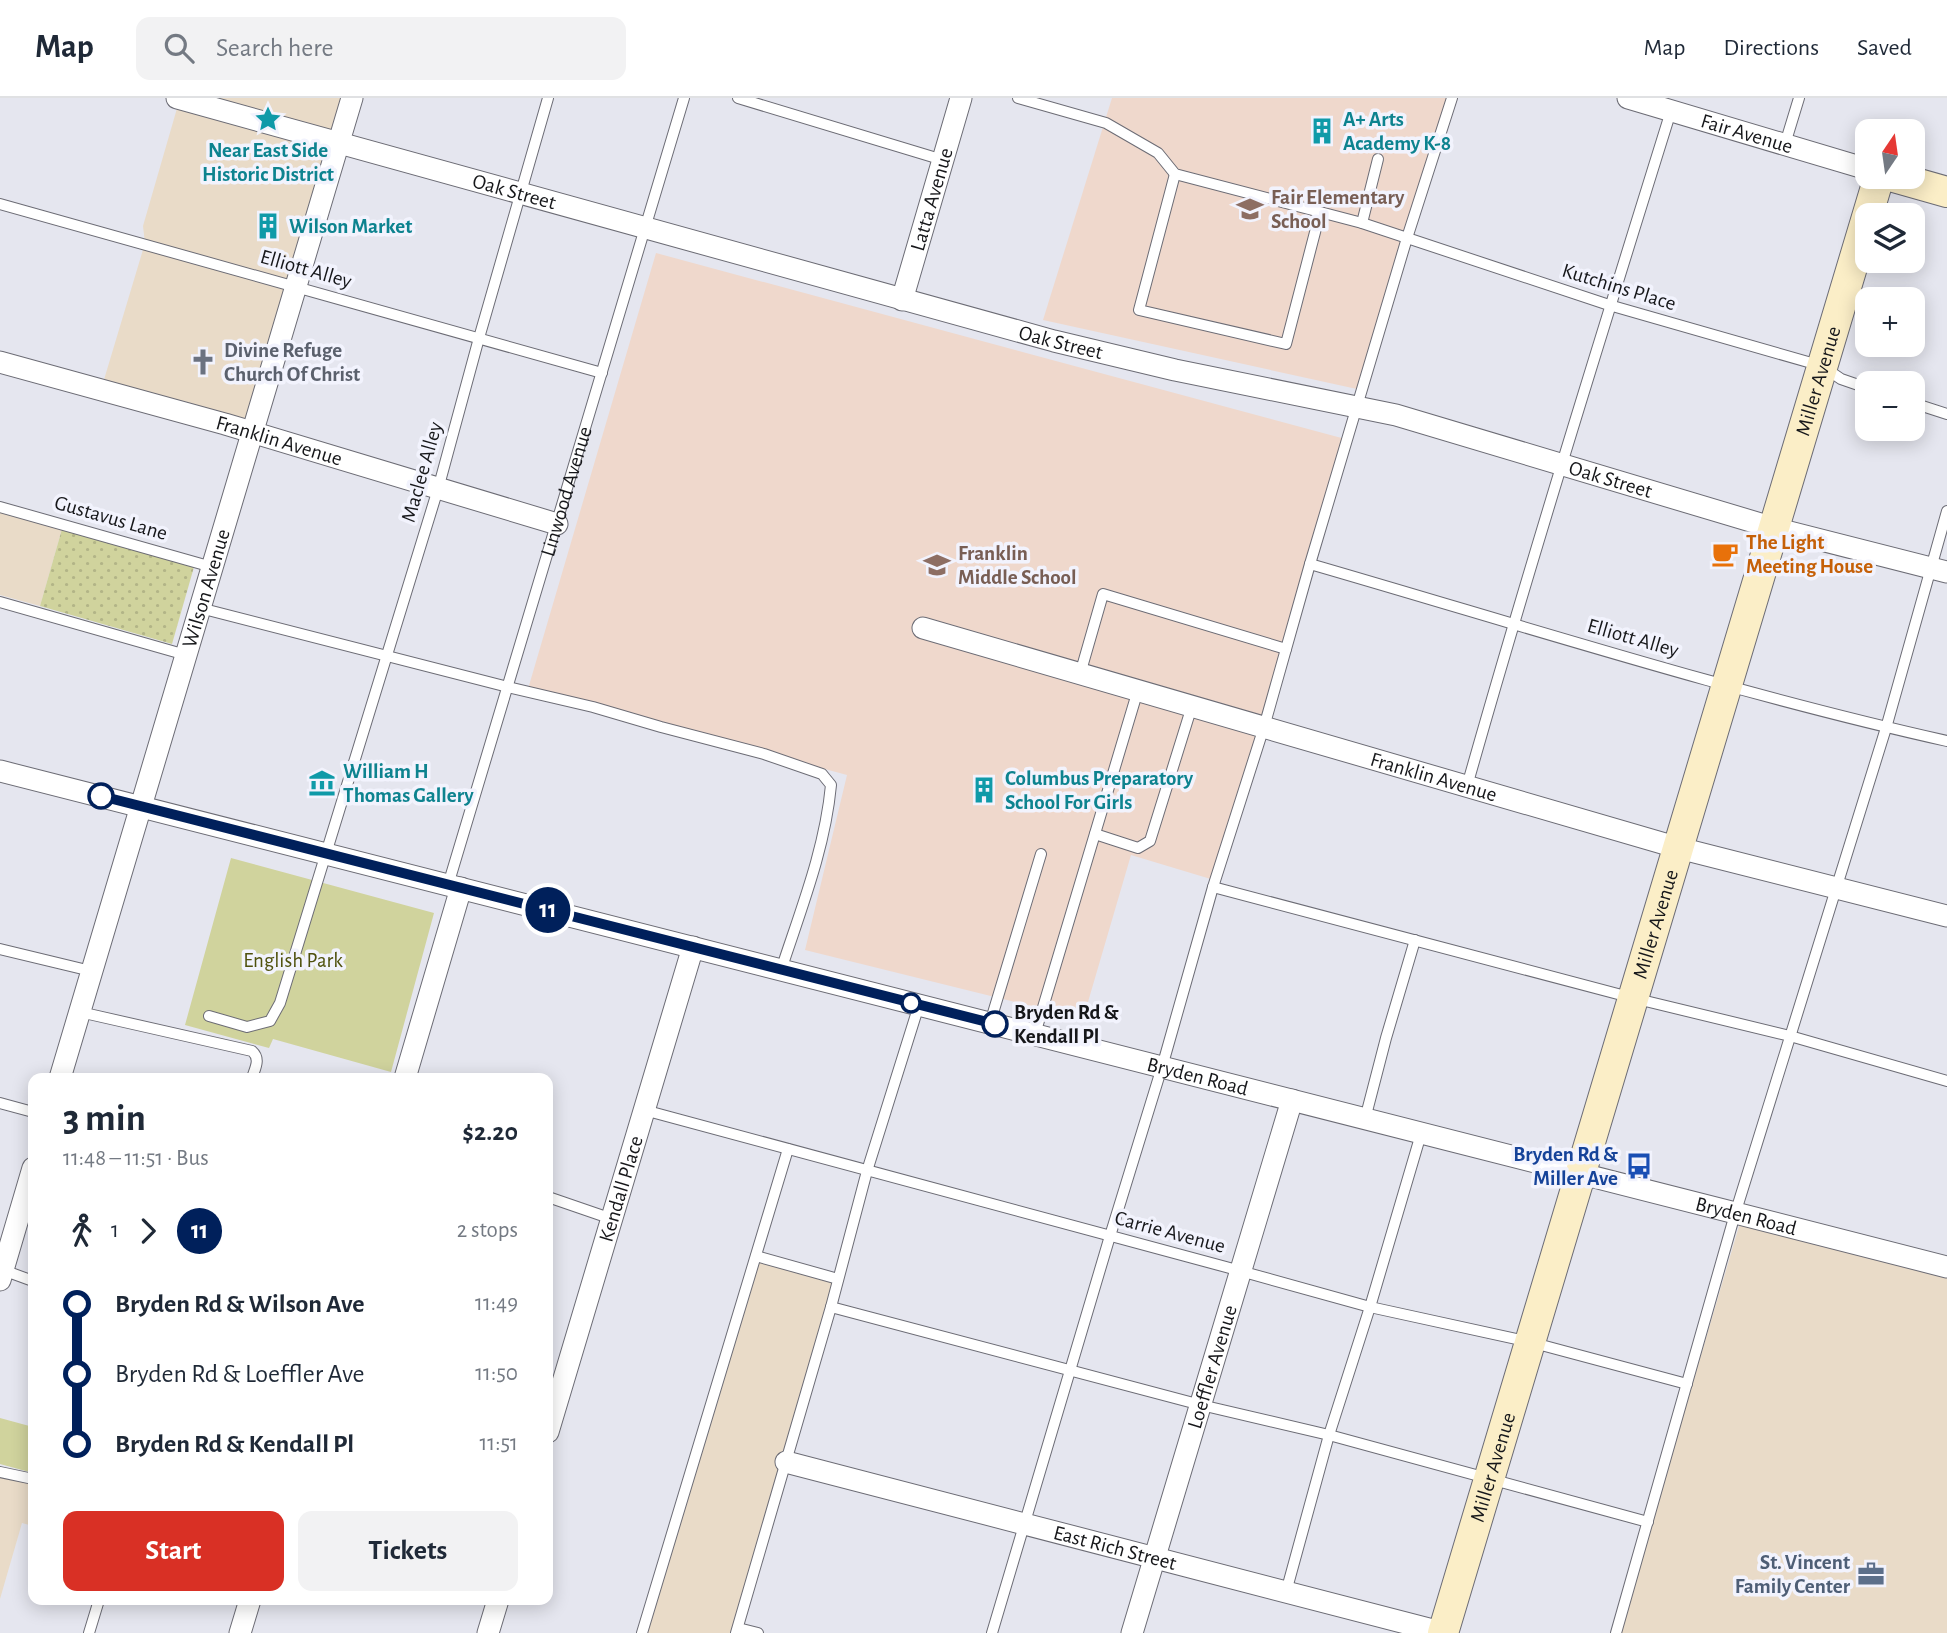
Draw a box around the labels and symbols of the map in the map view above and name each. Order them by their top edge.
place icon: Near East Side Historic District [253,104,283,134]
place label: A+ Arts Academy K-8 [1343,109,1451,154]
street label: Fair Avenue [1698,110,1795,157]
building icon: A+ Arts Academy K-8 [1307,116,1337,146]
north arrow [1855,119,1925,189]
place label: Near East Side Historic District [202,140,334,185]
street label: Latta Avenue [906,145,956,253]
street label: Oak Street [470,170,559,213]
place label: Fair Elementary School [1271,187,1405,232]
school or university icon: Fair Elementary School [1235,194,1265,224]
building icon: Wilson Market [253,211,283,241]
place label: Wilson Market [289,216,412,237]
street label: Elliott Alley [258,246,354,292]
street label: Kutchins Place [1560,260,1678,314]
street label: Oak Street [1017,321,1105,363]
street label: Miller Avenue [1792,324,1844,438]
place label: Divine Refuge Church Of Christ [224,340,360,385]
church icon: Divine Refuge Church Of Christ [188,347,218,377]
street label: Franklin Avenue [214,412,345,469]
street label: Maclee Alley [398,419,446,525]
street label: Linwood Avenue [537,424,595,559]
street label: Oak Street [1567,457,1655,502]
street label: Gustavus Lane [52,492,170,544]
street label: Wilson Avenue [178,527,233,650]
place label: The Light Meeting House [1746,532,1873,577]
cafe icon: The Light Meeting House [1710,539,1740,569]
place label: Franklin Middle School [958,543,1077,588]
school or university icon: Franklin Middle School [922,550,952,580]
street label: Elliott Alley [1585,615,1681,661]
street label: Franklin Avenue [1368,748,1499,805]
place label: William H Thomas Gallery [343,761,474,806]
museum icon: William H Thomas Gallery [307,768,337,798]
place label: Columbus Preparatory School For Girls [1005,768,1194,813]
building icon: Columbus Preparatory School For Girls [969,775,999,805]
unlabelled marker [88,783,114,809]
street label: Miller Avenue [1629,867,1682,981]
line badge: 11 [516,887,580,933]
park label: English Park [243,950,343,971]
unlabelled marker [901,993,921,1013]
place label: Bryden Rd & Kendall Pl [1014,1002,1119,1047]
marker: Bryden Rd & Kendall Pl [982,1011,1008,1037]
street label: Bryden Road [1145,1053,1251,1099]
street label: Kendall Place [595,1133,647,1244]
place label: Bryden Rd & Miller Ave [1513,1144,1618,1189]
bus stop icon: Bryden Rd & Miller Ave [1624,1151,1654,1181]
street label: Bryden Road [1693,1193,1799,1239]
street label: Carrie Avenue [1113,1207,1227,1257]
street label: Loeffler Avenue [1183,1302,1240,1431]
street label: Miller Avenue [1466,1410,1519,1525]
street label: East Rich Street [1051,1522,1179,1574]
place label: St. Vincent Family Center [1735,1552,1851,1597]
office icon: St. Vincent Family Center [1856,1559,1886,1589]

